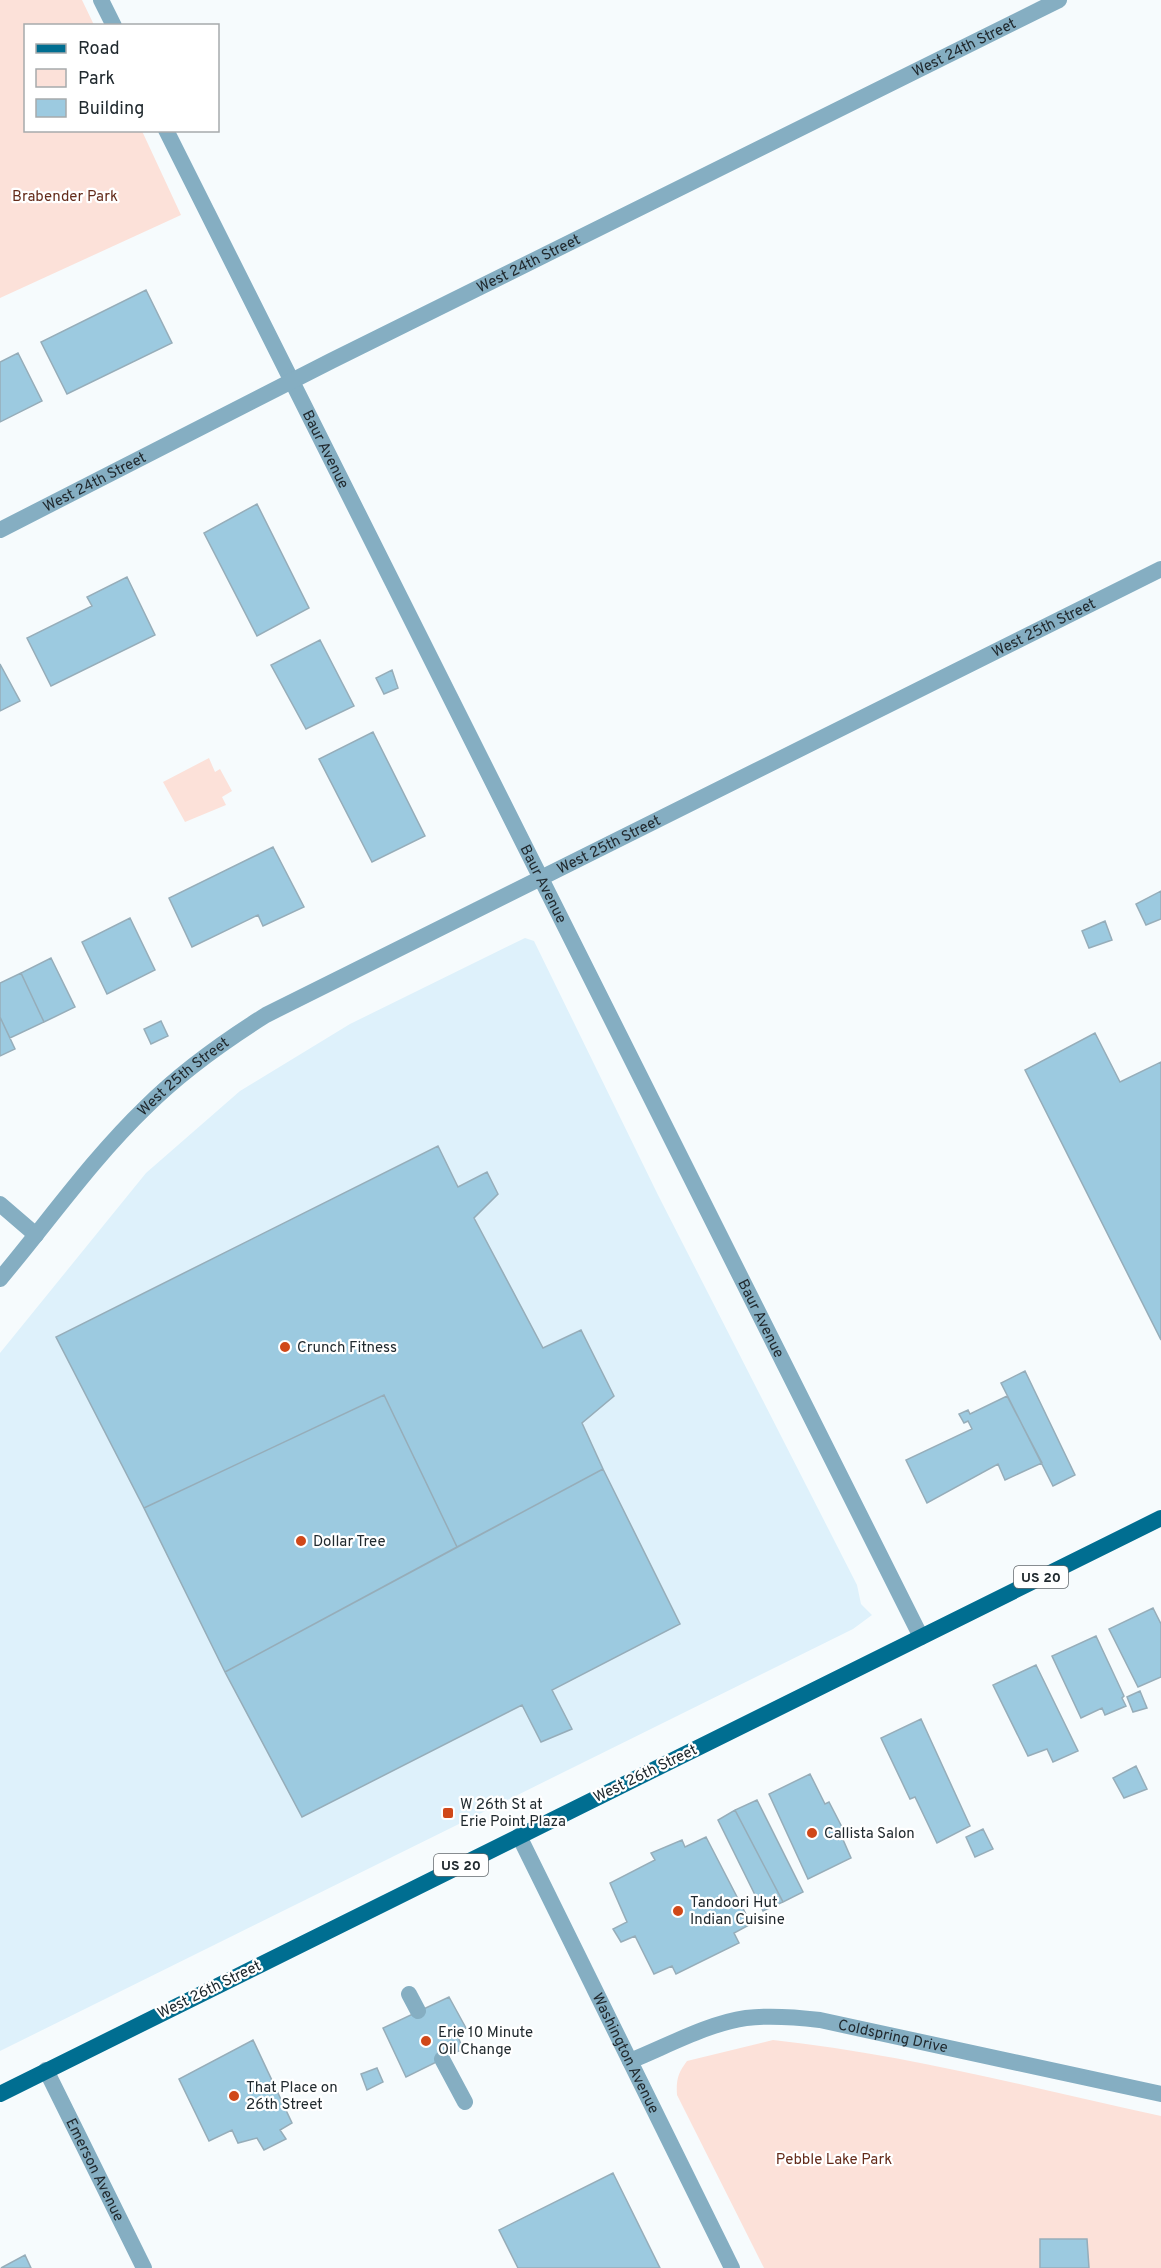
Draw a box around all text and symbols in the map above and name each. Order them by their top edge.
street label: West 24th Street [909,15,1019,82]
legend [24,24,219,132]
text: Road [78,38,120,61]
text: Park [78,68,115,91]
text: Building [78,98,144,121]
park label: Brabender Park [12,188,118,207]
street label: West 24th Street [474,231,584,298]
street label: Baur Avenue [297,407,352,492]
street label: West 24th Street [40,449,150,517]
street label: West 25th Street [989,595,1099,663]
street label: West 25th Street [554,812,664,879]
street label: Baur Avenue [515,842,570,927]
street label: West 25th Street [134,1034,233,1121]
street label: Baur Avenue [732,1276,788,1361]
place label: Crunch Fitness [297,1339,397,1358]
marker: Crunch Fitness [278,1340,292,1354]
place label: Dollar Tree [313,1533,385,1552]
marker: Dollar Tree [294,1534,308,1548]
road number: US 20 [1014,1566,1068,1588]
street label: West 26th Street [591,1741,701,1808]
place label: W 26th St at Erie Point Plaza [460,1796,566,1832]
marker: W 26th St at Erie Point Plaza [441,1806,455,1820]
place label: Callista Salon [824,1825,915,1844]
marker: Callista Salon [805,1826,819,1840]
road number: US 20 [434,1854,488,1876]
place label: Tandoori Hut Indian Cuisine [690,1894,785,1930]
marker: Tandoori Hut Indian Cuisine [671,1904,685,1918]
street label: West 26th Street [155,1957,265,2024]
street label: Washington Avenue [587,1990,662,2117]
street label: Coldspring Drive [836,2016,949,2058]
place label: Erie 10 Minute Oil Change [438,2024,533,2060]
marker: Erie 10 Minute Oil Change [419,2034,433,2048]
place label: That Place on 26th Street [246,2079,338,2115]
marker: That Place on 26th Street [227,2089,241,2103]
street label: Emerson Avenue [60,2115,127,2225]
park label: Pebble Lake Park [776,2151,892,2170]

